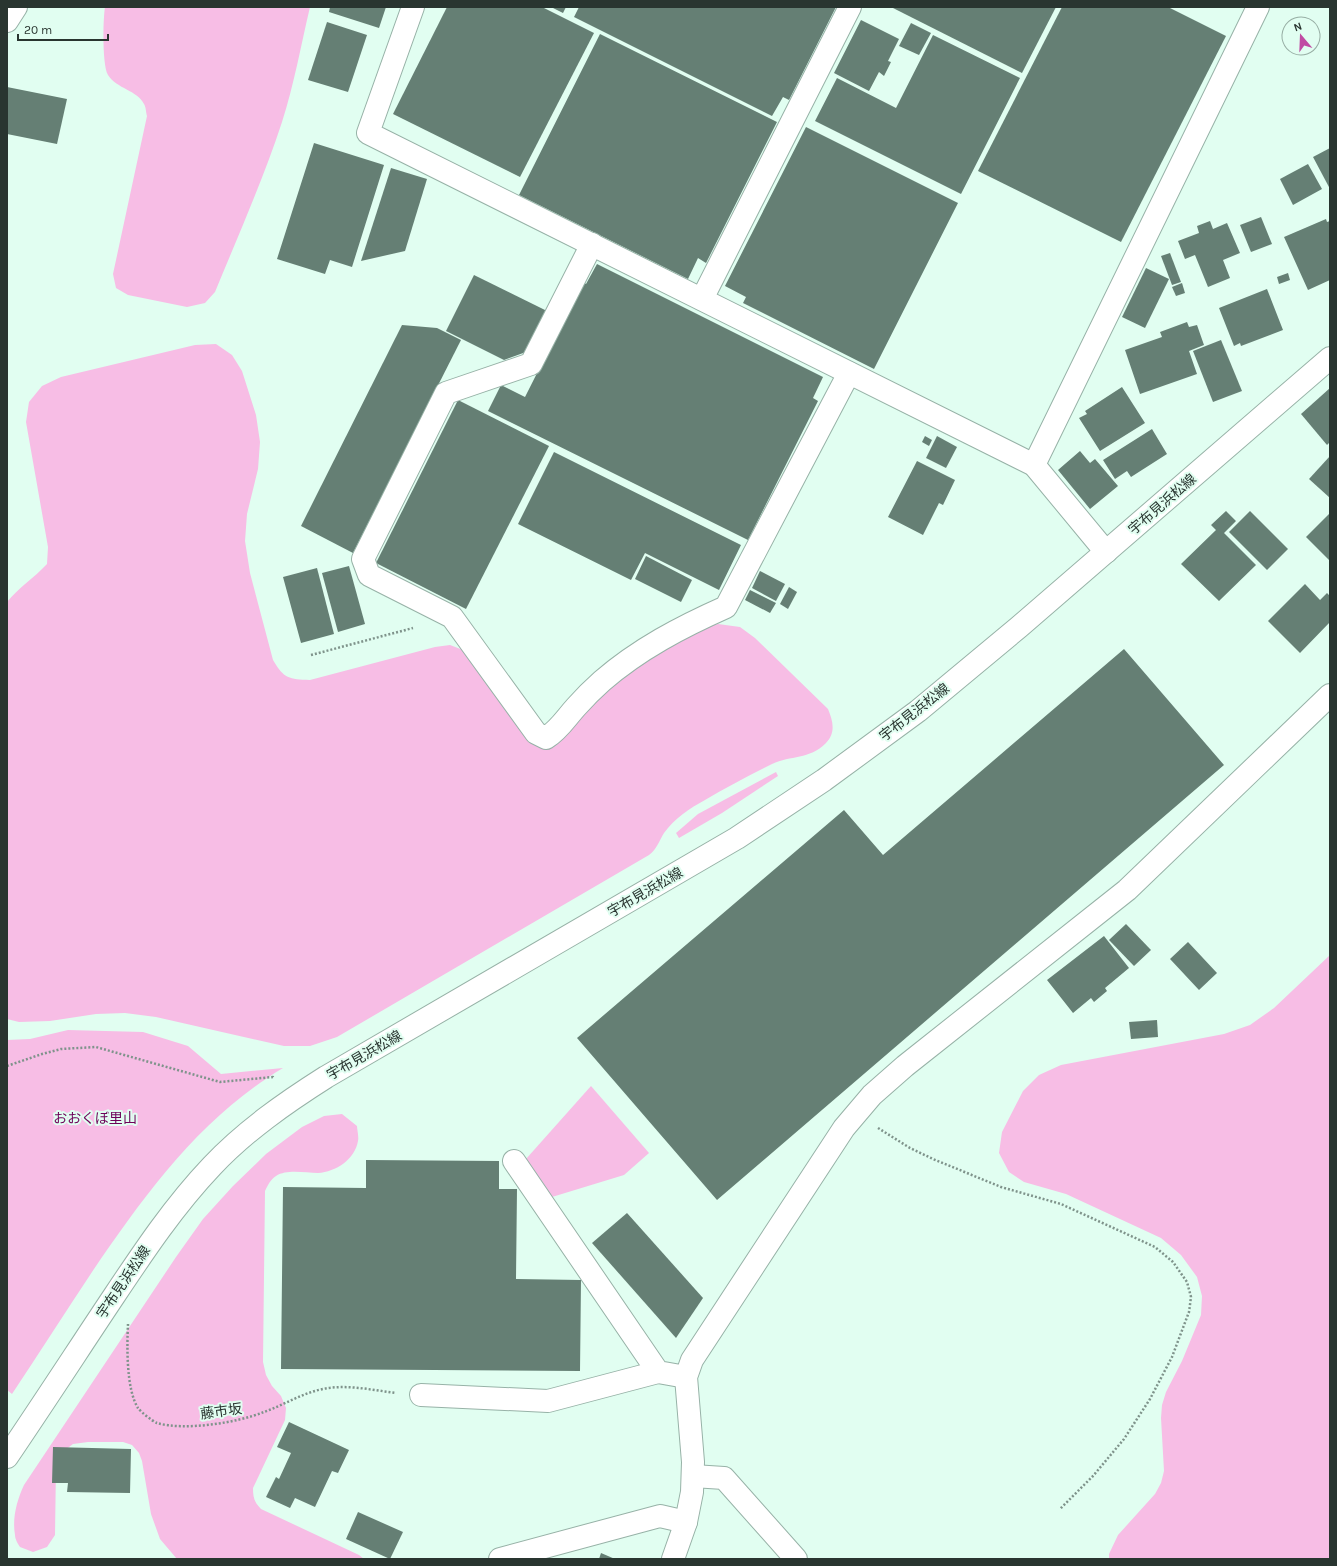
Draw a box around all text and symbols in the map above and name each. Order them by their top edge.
scale bar [18,16,108,42]
north arrow [1281,16,1321,56]
text: N [1292,20,1304,34]
text: 20 m [24,23,52,37]
street label: 宇布見浜松線 [1125,470,1200,538]
street label: 宇布見浜松線 [876,680,953,745]
street label: 宇布見浜松線 [605,864,686,921]
street label: 宇布見浜松線 [324,1027,405,1084]
park label: おおくぼ里山 [53,1110,137,1127]
street label: 宇布見浜松線 [93,1243,154,1322]
street label: 藤市坂 [199,1400,243,1423]

